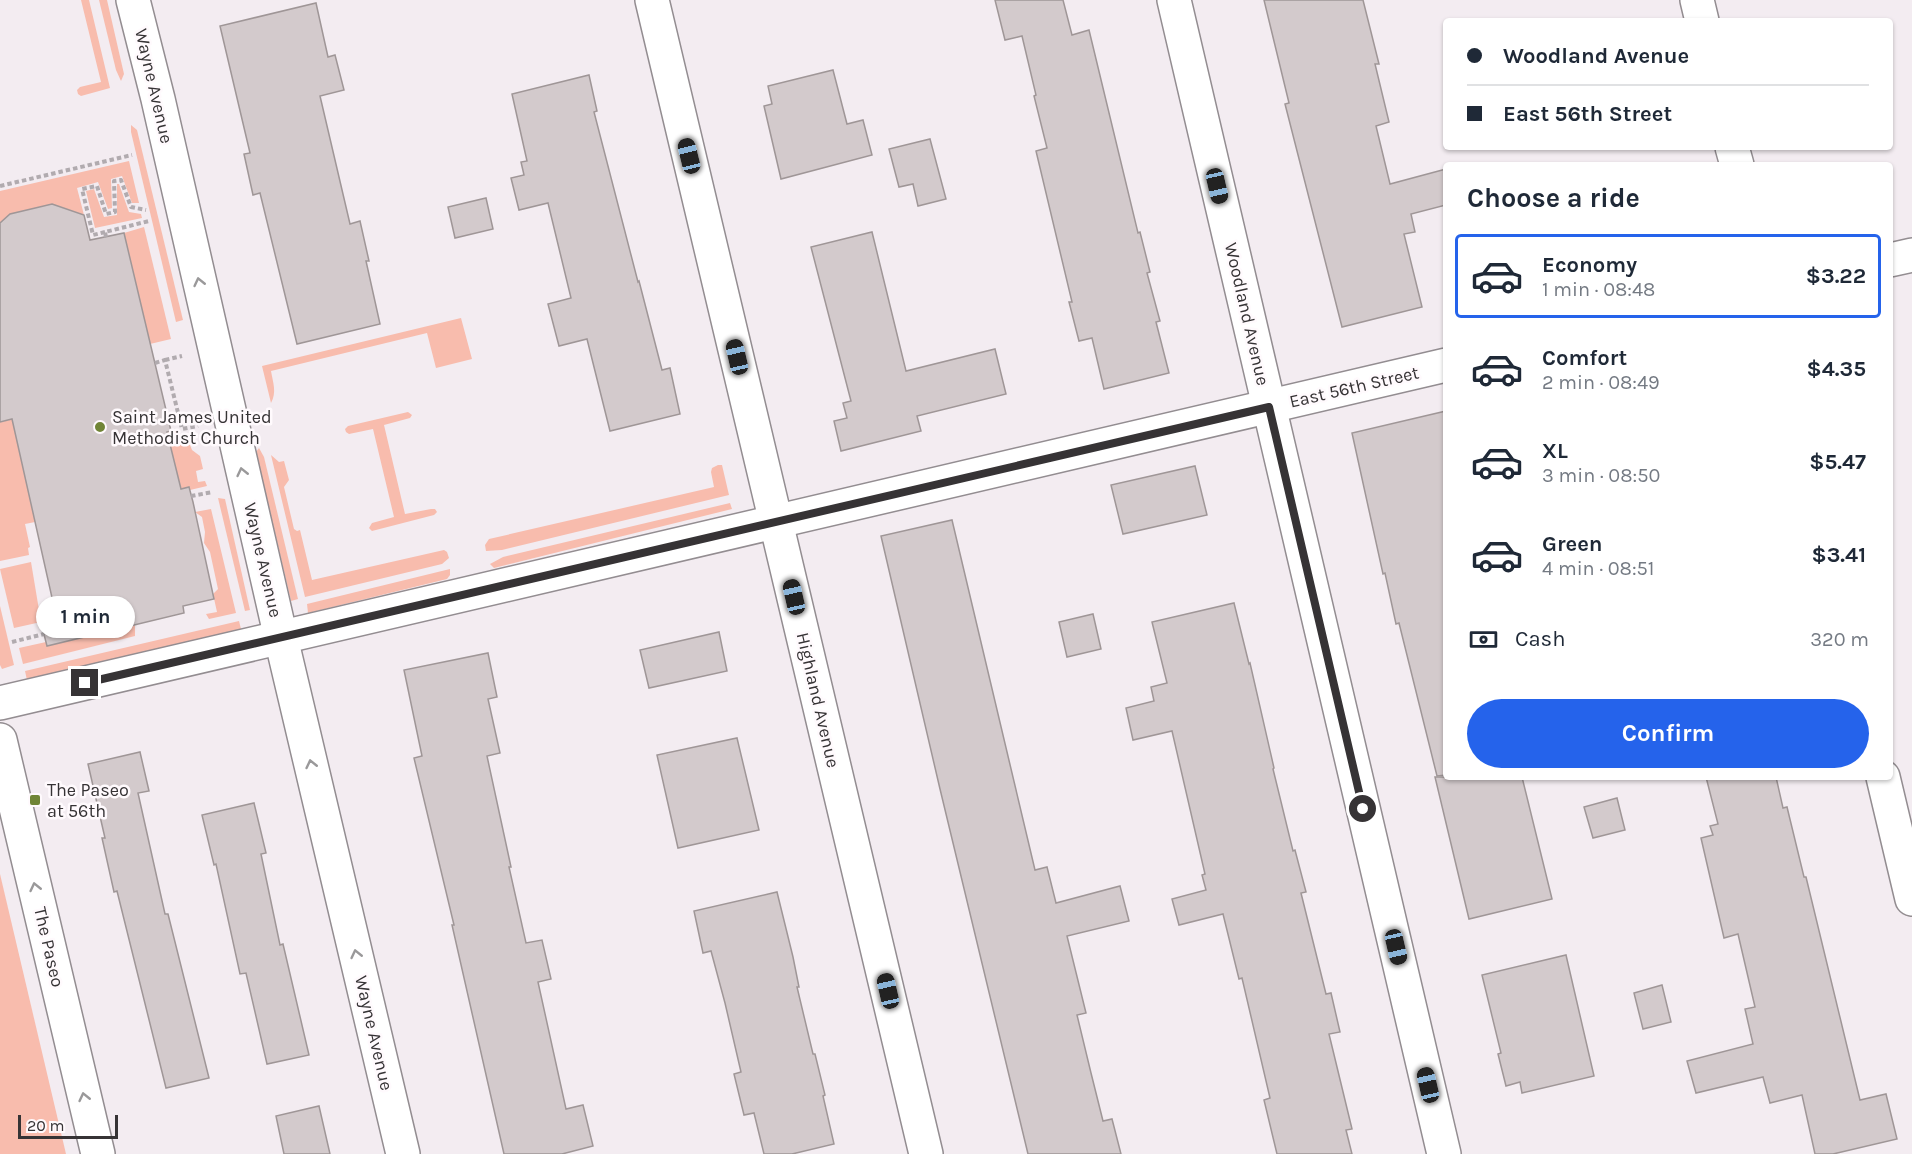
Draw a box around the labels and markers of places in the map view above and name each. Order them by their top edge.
place label: Saint James United Methodist Church [112,406,272,449]
marker: Saint James United Methodist Church [93,420,107,434]
place label: The Paseo at 56th [47,779,129,822]
marker: The Paseo at 56th [28,793,42,807]

